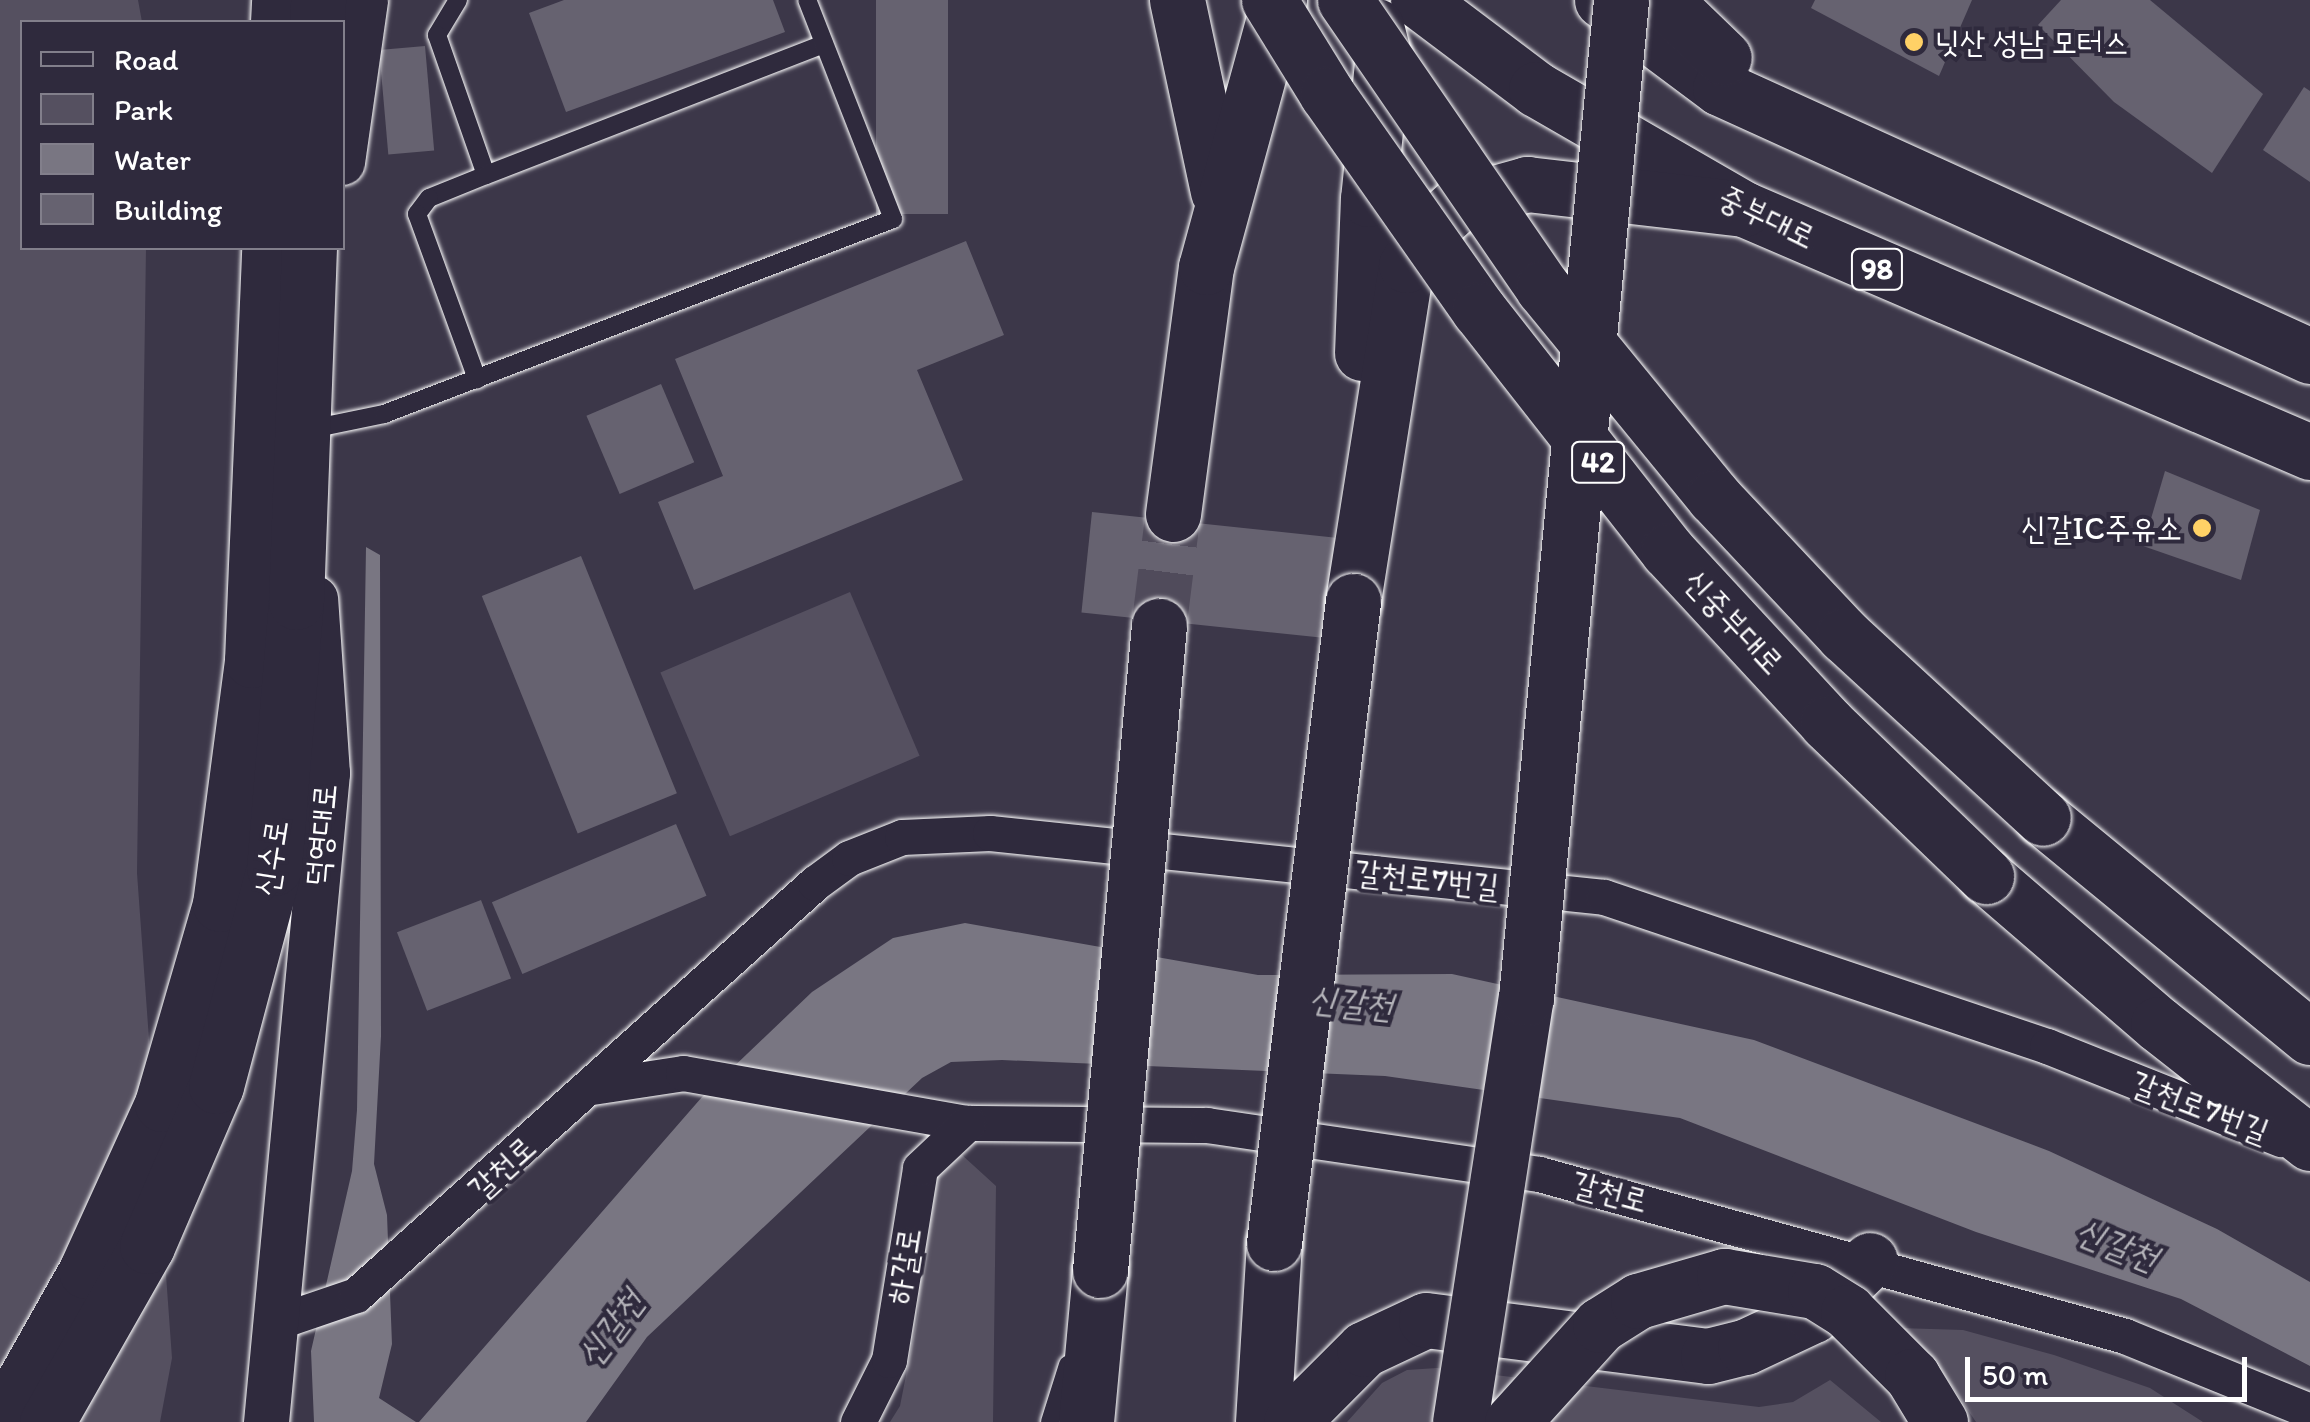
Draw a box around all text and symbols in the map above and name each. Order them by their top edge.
legend [20,20,345,250]
place label: 닛산 성남 모터스 [1934,23,2129,61]
marker: 닛산 성남 모터스 [1903,31,1925,53]
text: Road [114,41,179,78]
text: Park [114,91,173,128]
text: Water [114,141,191,178]
street label: 중부대로 [1712,177,1822,257]
text: Building [114,191,222,228]
road number: 98 [1850,244,1904,294]
road number: 42 [1570,437,1626,487]
place label: 신갈IC주유소 [2021,509,2182,547]
marker: 신갈IC주유소 [2191,517,2213,539]
street label: 신중부대로 [1676,562,1792,682]
street label: 덕영대로 [297,782,345,888]
street label: 신수로 [246,817,296,899]
street label: 갈천로7번길 [1353,852,1501,906]
water label: 신갈천 [1307,977,1395,1027]
street label: 갈천로7번길 [2126,1063,2274,1151]
street label: 갈천로 [460,1128,544,1208]
street label: 갈천로 [1568,1163,1652,1221]
water label: 신갈천 [2070,1209,2164,1279]
street label: 하갈로 [879,1225,929,1307]
water label: 신갈천 [568,1282,652,1374]
scale bar [1970,1337,2252,1399]
text: 50 m [1982,1356,2048,1393]

